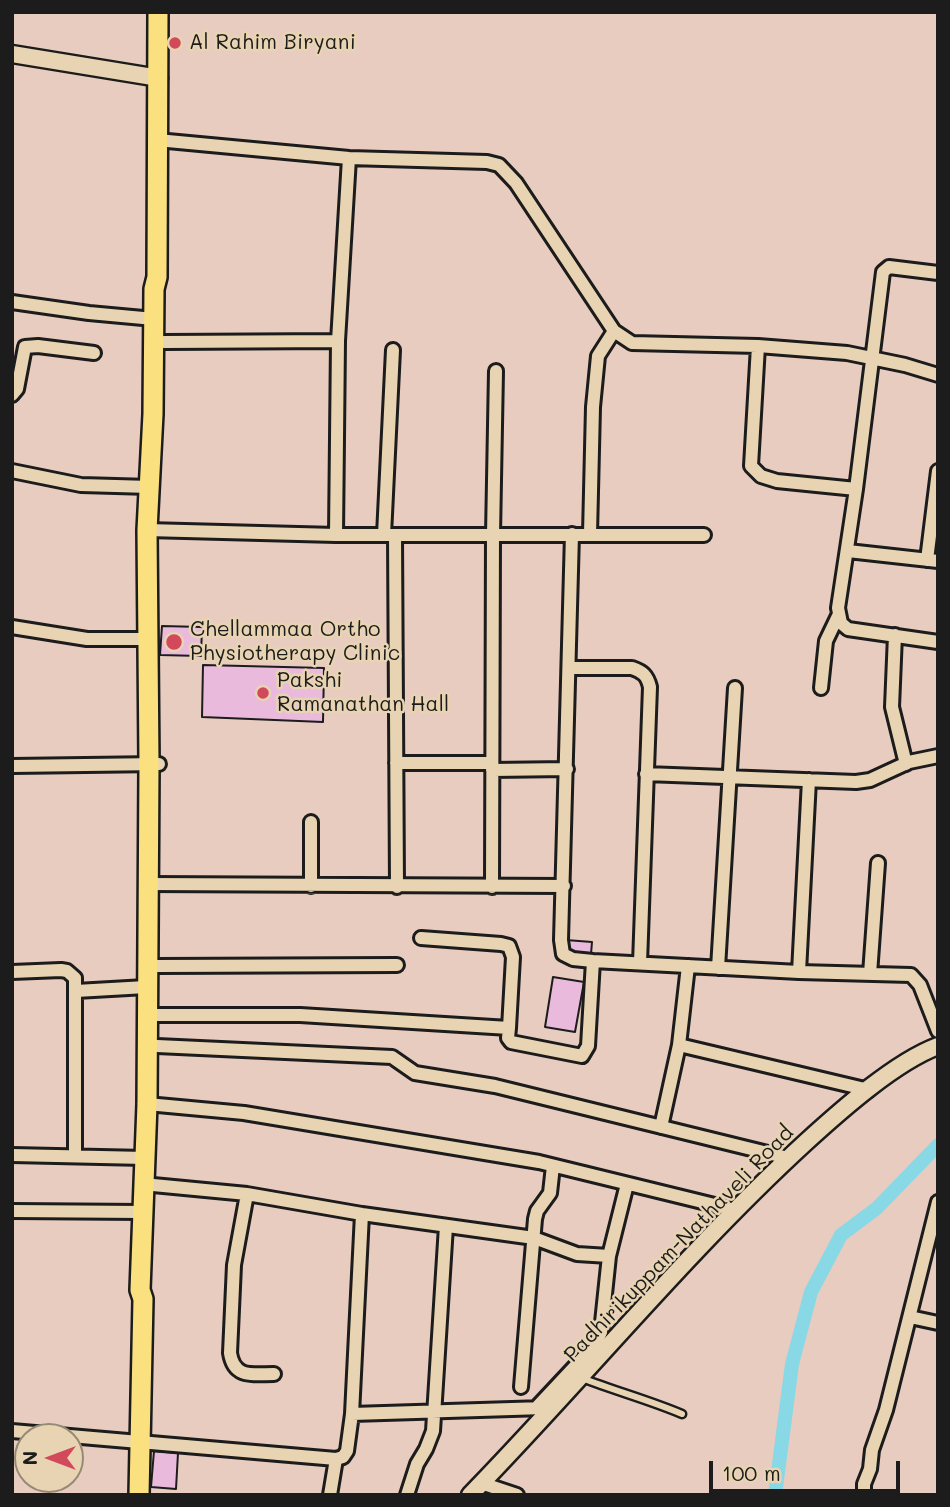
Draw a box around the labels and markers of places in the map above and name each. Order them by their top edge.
place label: Al Rahim Biryani [189,30,356,56]
marker: Al Rahim Biryani [167,35,183,51]
place label: Chellammaa Ortho Physiotherapy Clinic [190,617,400,667]
marker: Chellammaa Ortho Physiotherapy Clinic [164,632,184,652]
place label: Pakshi Ramanathan Hall [277,668,449,718]
marker: Pakshi Ramanathan Hall [255,685,271,701]

